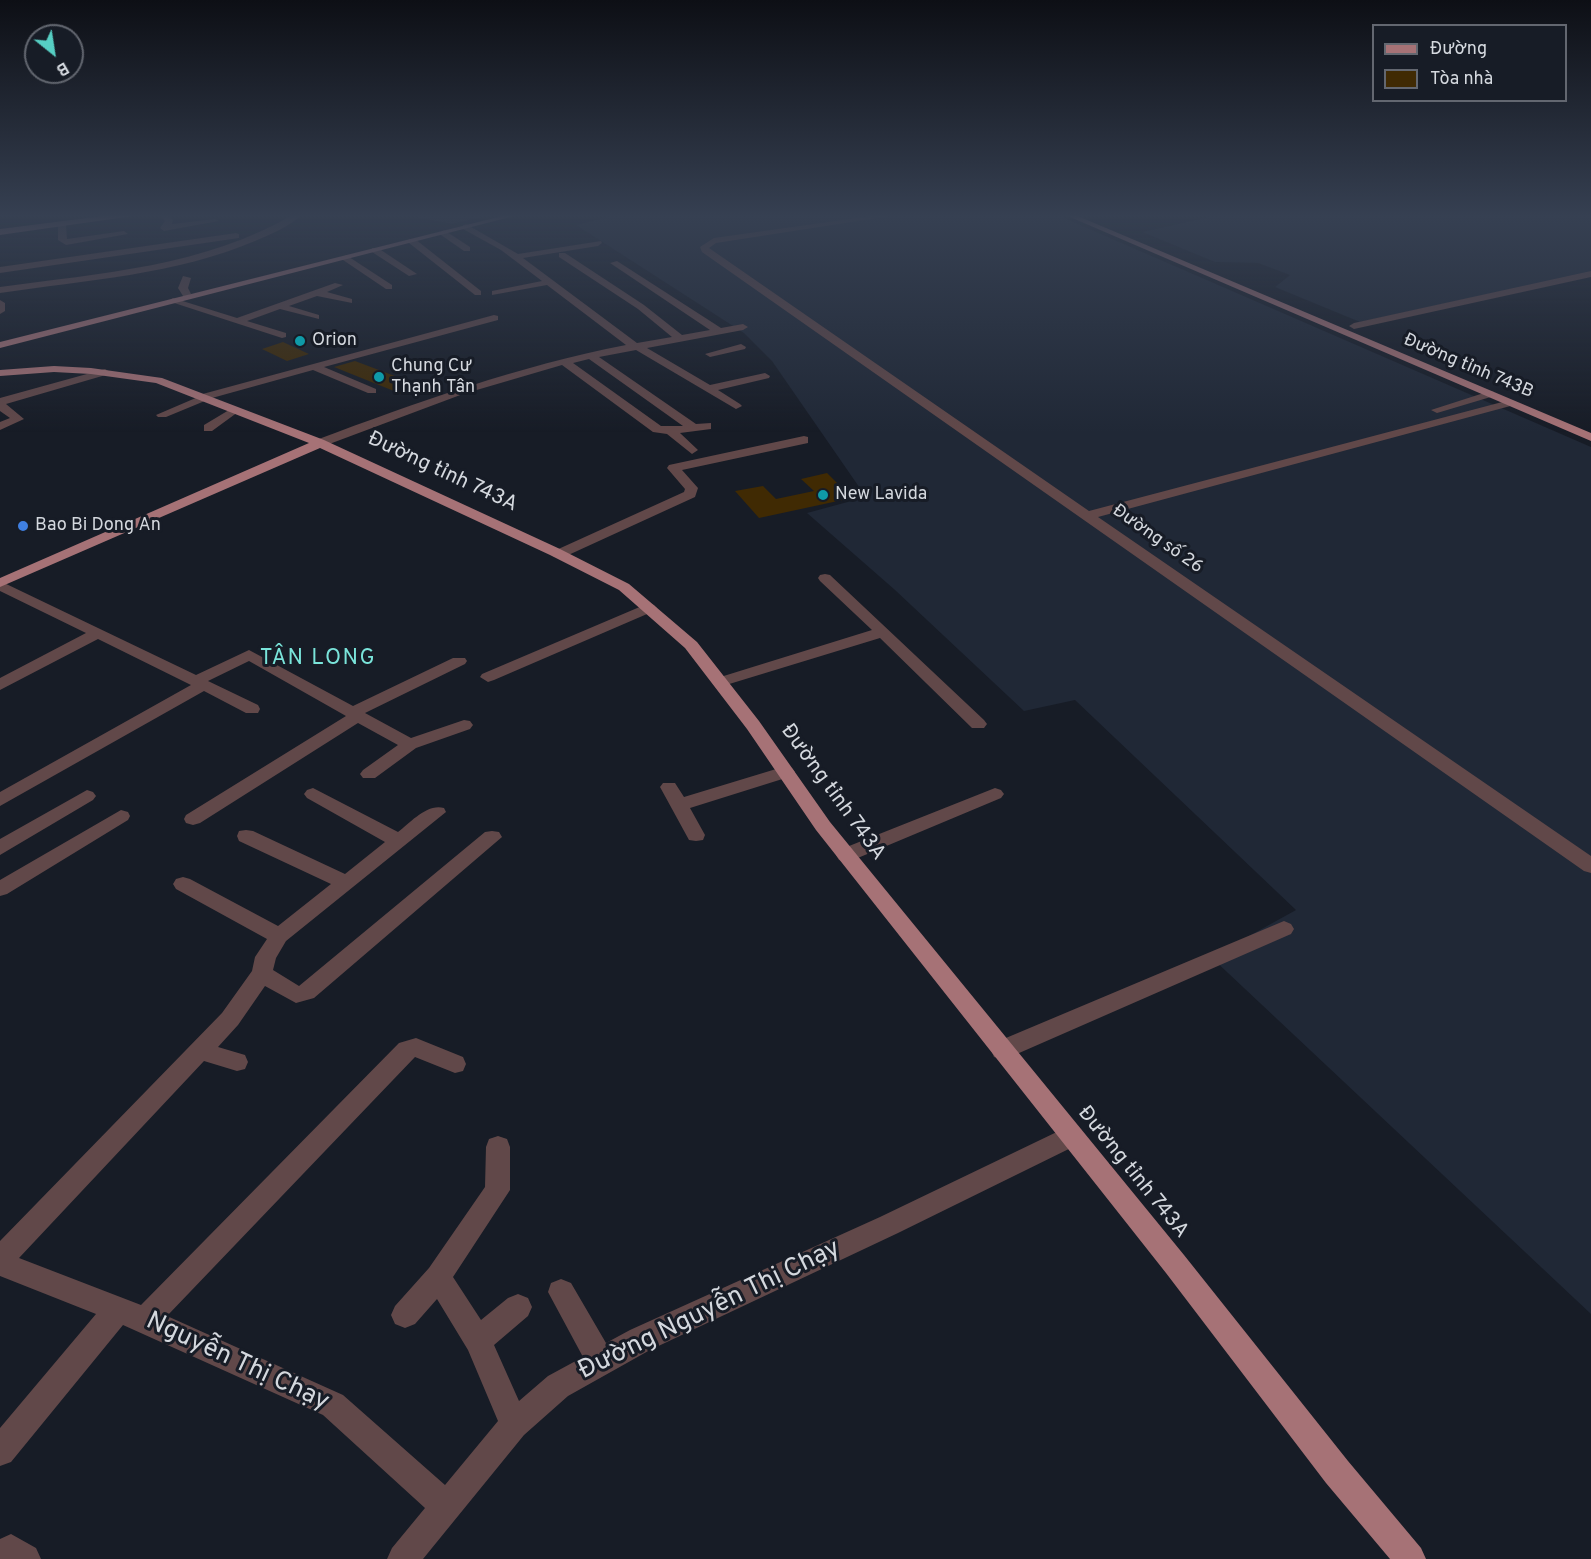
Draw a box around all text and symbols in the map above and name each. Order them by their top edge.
north arrow [24,24,84,84]
legend [1372,24,1567,102]
text: Đường [1430,38,1487,61]
text: B [52,56,72,79]
text: Tòa nhà [1430,68,1493,91]
place label: Orion [312,330,357,352]
street label: Đường tỉnh 743B [1400,330,1536,404]
marker: Orion [293,334,307,348]
place label: Chung Cư Thạnh Tân [391,356,475,398]
marker: Chung Cư Thạnh Tân [372,370,386,384]
street label: Đường tỉnh 743A [363,427,521,519]
place label: New Lavida [835,484,927,506]
marker: New Lavida [816,488,830,502]
street label: Đường số 26 [1107,501,1207,579]
place label: Bao Bi Dong An [35,515,161,537]
marker: Bao Bi Dong An [16,519,30,533]
district label: TÂN LONG [260,647,376,673]
street label: Đường tỉnh 743A [774,720,890,866]
street label: Đường tỉnh 743A [1071,1102,1193,1244]
street label: Đường Nguyễn Thị Chạy [574,1234,846,1388]
street label: Nguyễn Thị Chạy [140,1307,334,1419]

